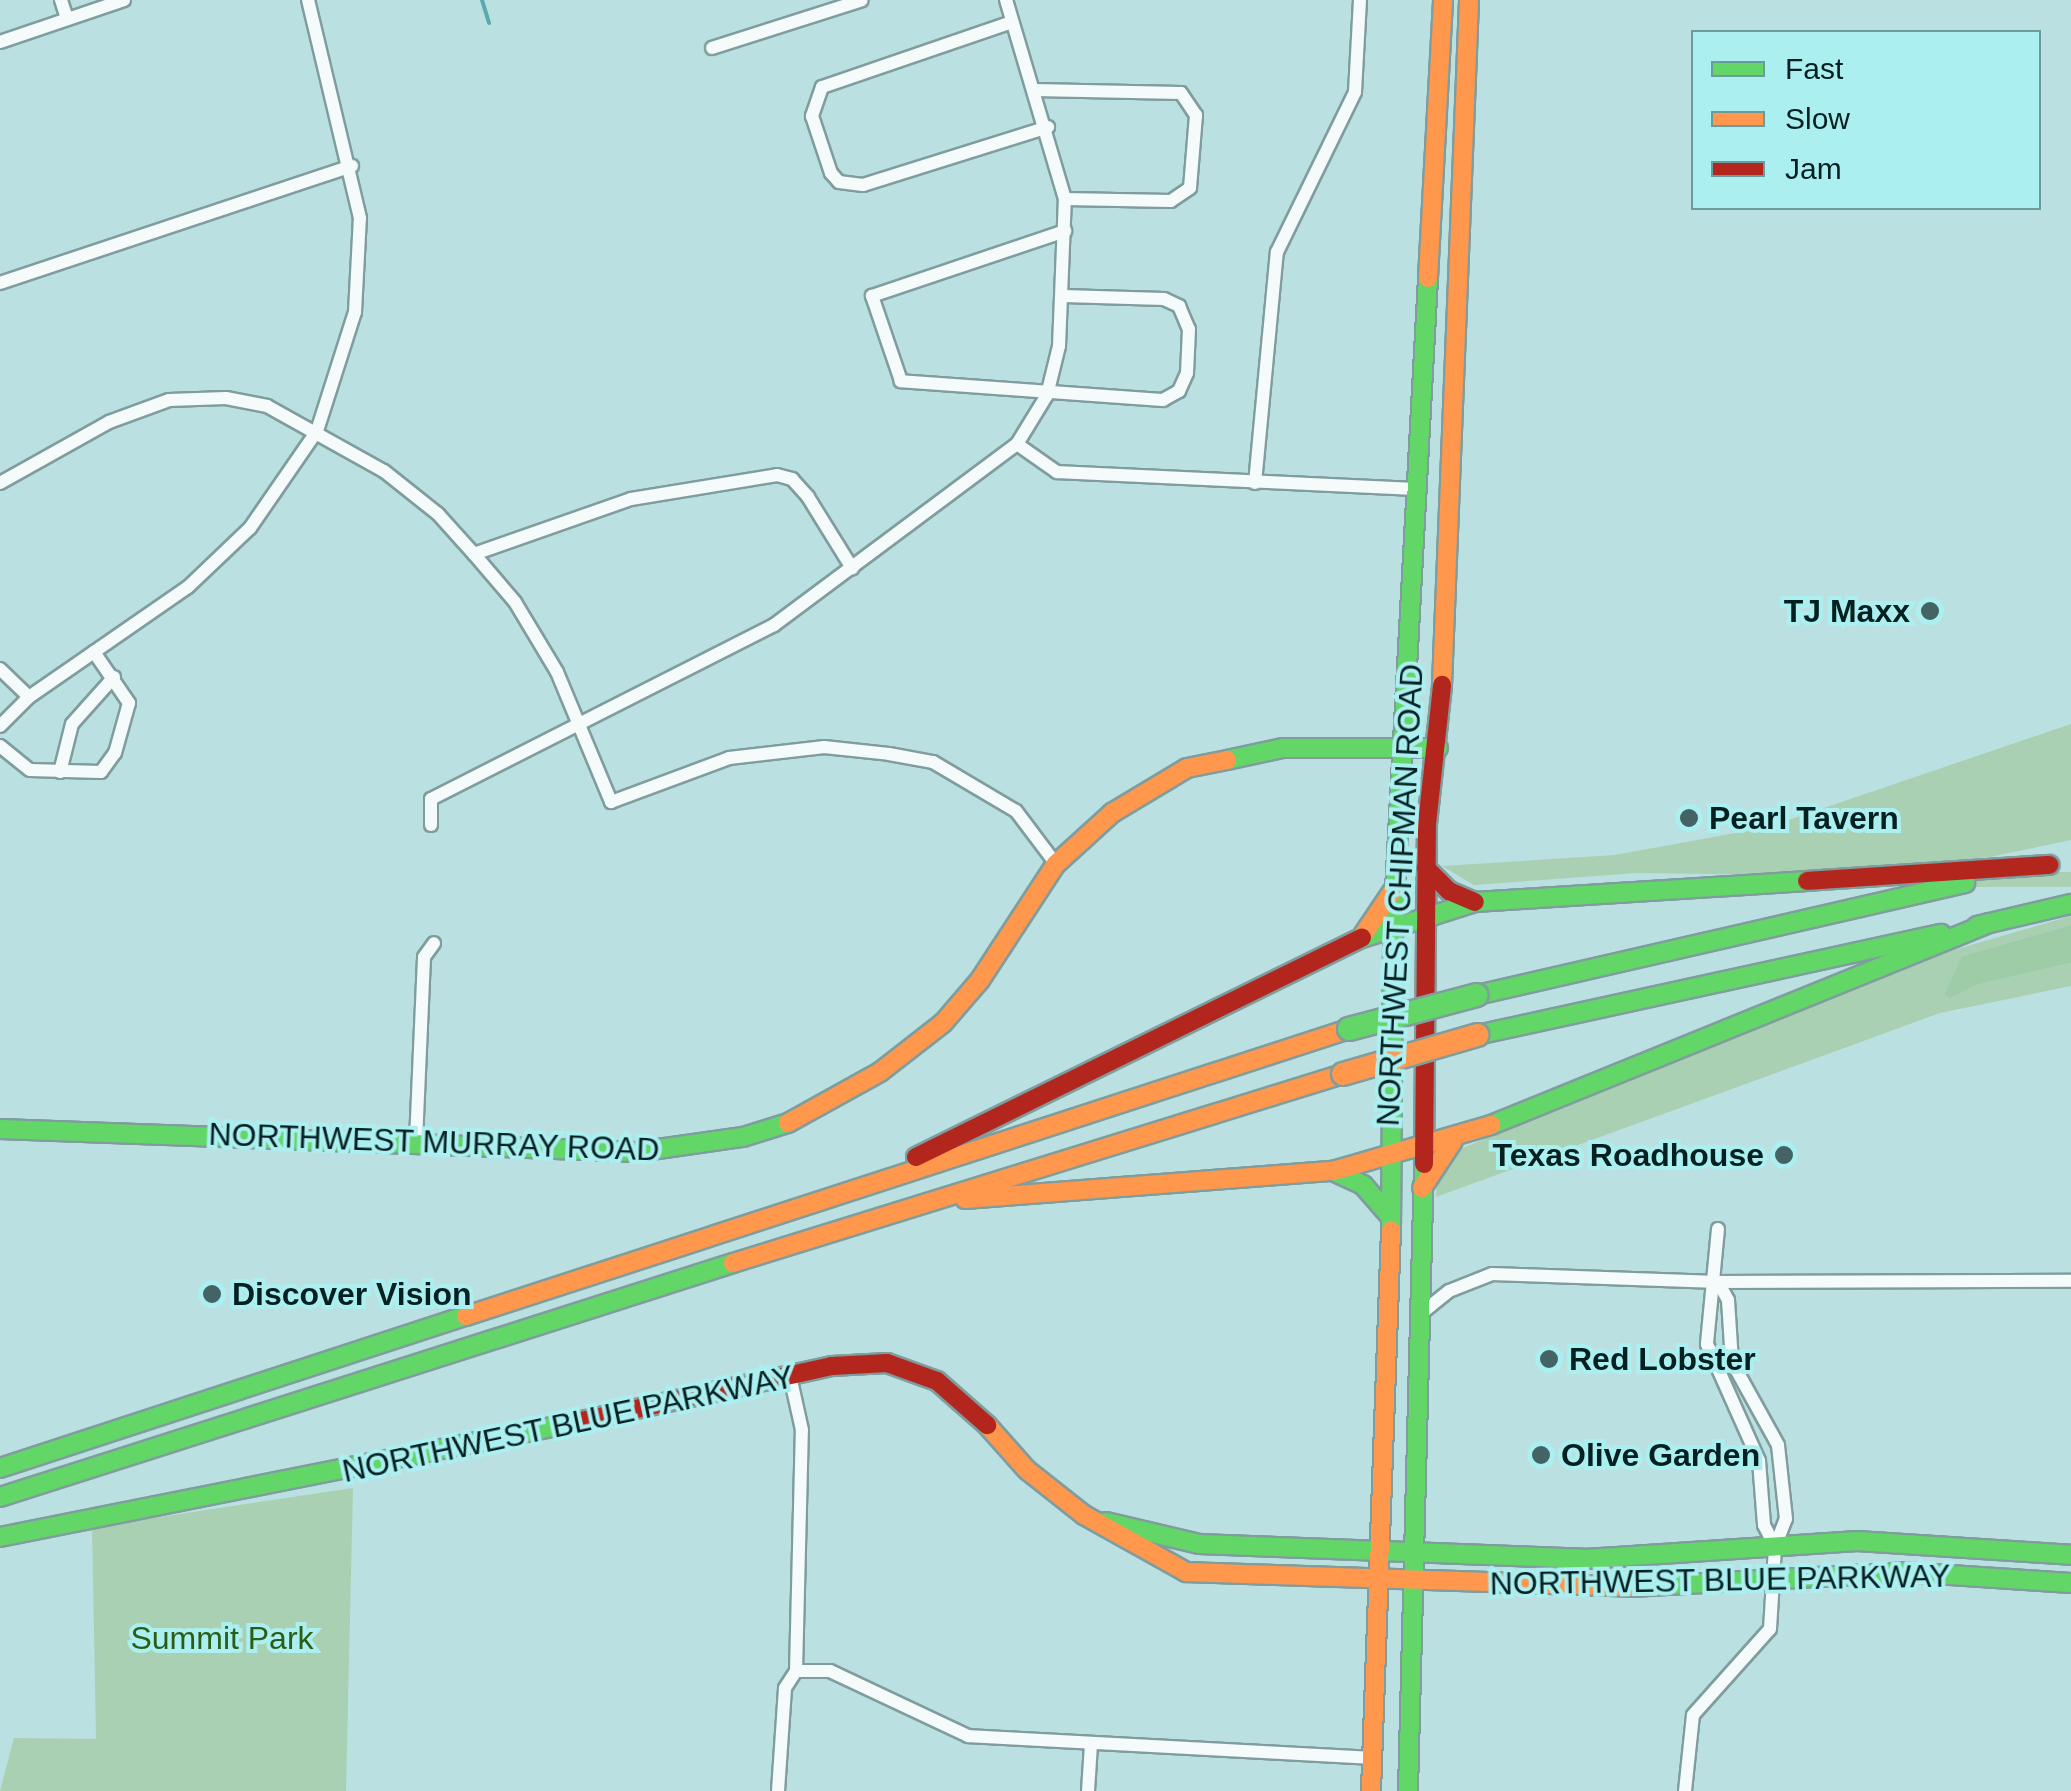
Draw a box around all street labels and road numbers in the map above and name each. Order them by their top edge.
street label: NORTHWEST CHIPMAN ROAD [1369,663,1431,1127]
street label: NORTHWEST MURRAY ROAD [207,1115,661,1169]
street label: NORTHWEST BLUE PARKWAY [338,1357,798,1491]
street label: NORTHWEST BLUE PARKWAY [1489,1557,1951,1603]

